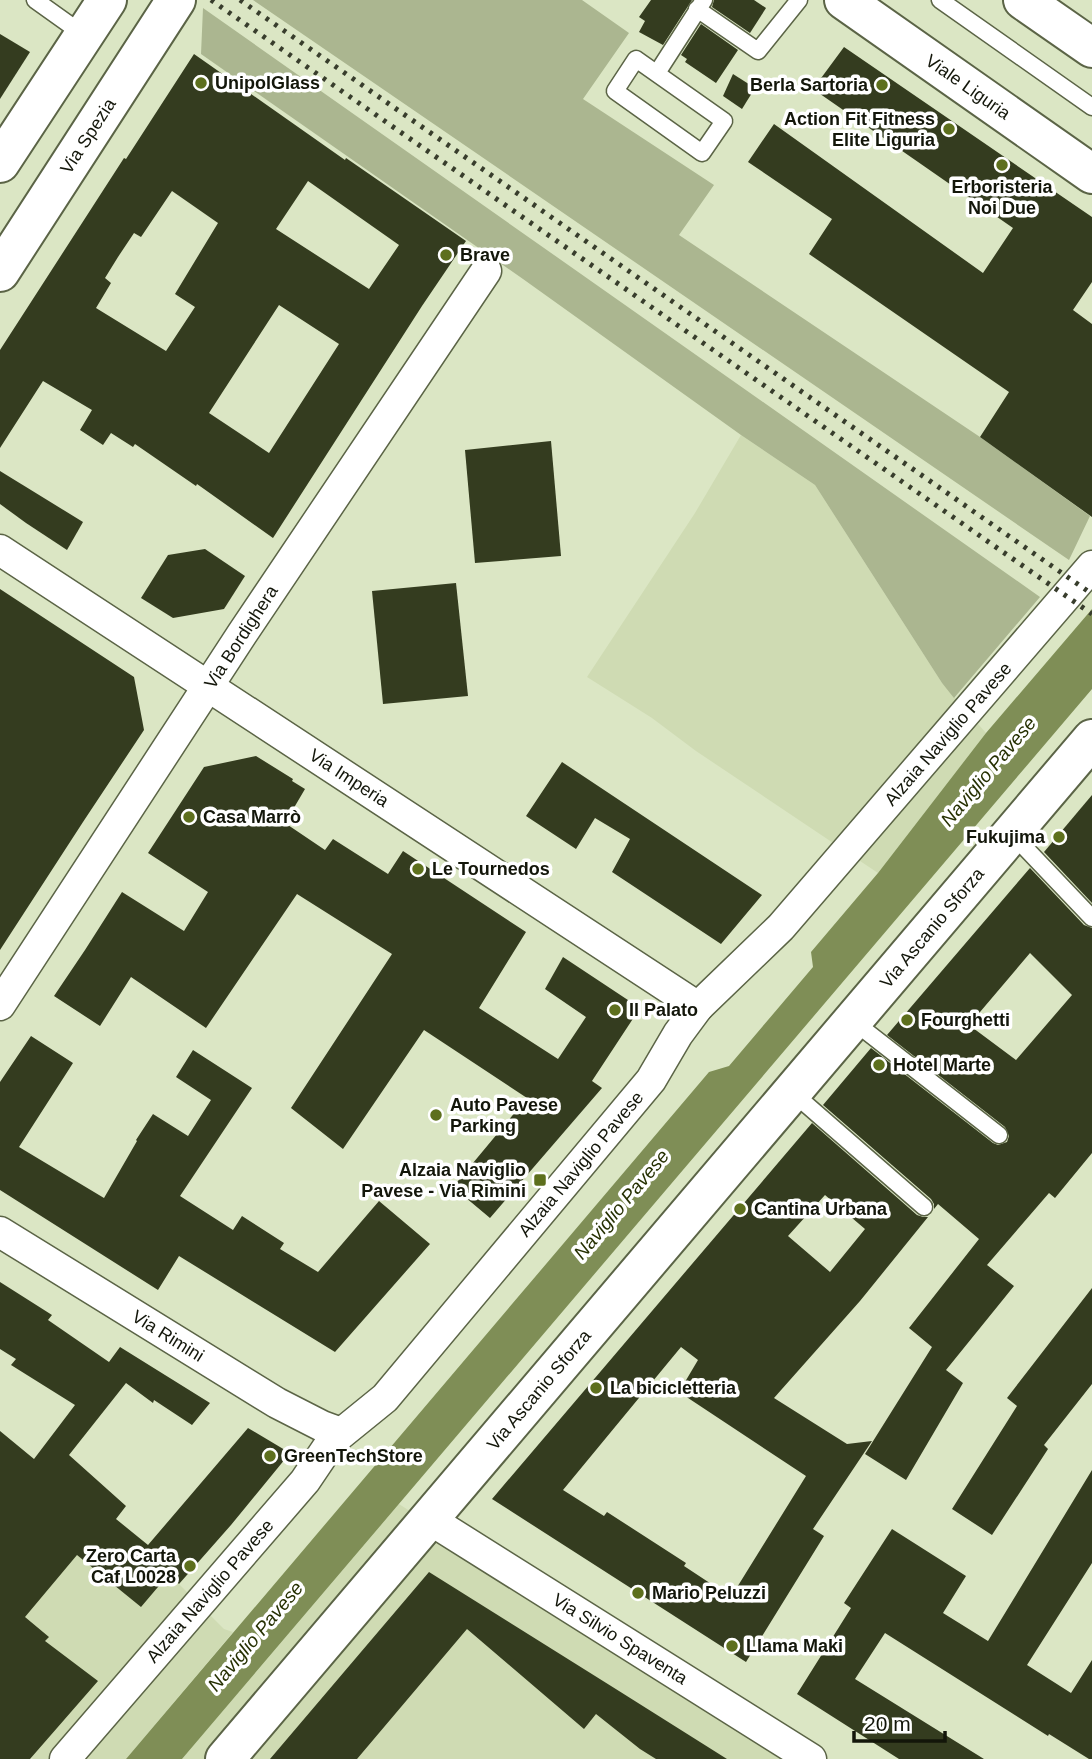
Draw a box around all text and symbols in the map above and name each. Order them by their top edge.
street label: Viale Liguria [922,50,1015,124]
place label: UnipolGlass [215,73,320,93]
marker: UnipolGlass [193,75,209,91]
place label: Berla Sartoria [750,75,869,95]
marker: Berla Sartoria [874,77,890,93]
street label: Via Spezia [56,94,120,177]
place label: Action Fit Fitness Elite Liguria [784,109,936,150]
marker: Action Fit Fitness Elite Liguria [941,121,957,137]
marker: Erboristeria Noi Due [994,157,1010,173]
place label: Erboristeria Noi Due [951,177,1054,218]
place label: Brave [460,245,510,265]
marker: Brave [438,247,454,263]
street label: Via Bordighera [200,581,282,692]
street label: Alzaia Naviglio Pavese [880,658,1016,810]
water label: Naviglio Pavese [935,711,1041,831]
street label: Via Imperia [306,745,393,812]
place label: Casa Marrò [203,807,301,827]
marker: Casa Marrò [181,809,197,825]
place label: Fukujima [966,827,1046,847]
marker: Fukujima [1051,829,1067,845]
place label: Le Tournedos [432,859,550,879]
marker: Le Tournedos [410,861,426,877]
street label: Via Ascanio Sforza [876,863,989,992]
place label: Il Palato [629,1000,698,1020]
marker: Il Palato [607,1002,623,1018]
place label: Fourghetti [921,1010,1010,1030]
marker: Fourghetti [899,1012,915,1028]
place label: Hotel Marte [893,1055,991,1075]
marker: Hotel Marte [871,1057,887,1073]
street label: Alzaia Naviglio Pavese [514,1087,648,1241]
place label: Auto Pavese Parking [450,1095,558,1136]
marker: Auto Pavese Parking [428,1107,444,1123]
water label: Naviglio Pavese [568,1144,674,1264]
place label: Alzaia Naviglio Pavese - Via Rimini [361,1160,526,1201]
marker: Alzaia Naviglio Pavese - Via Rimini [532,1172,548,1188]
place label: Cantina Urbana [754,1199,888,1219]
marker: Cantina Urbana [732,1201,748,1217]
street label: Via Rimini [128,1306,208,1366]
street label: Via Ascanio Sforza [483,1325,596,1454]
place label: La bicicletteria [610,1378,737,1398]
marker: La bicicletteria [588,1380,604,1396]
place label: GreenTechStore [284,1446,423,1466]
marker: GreenTechStore [262,1448,278,1464]
street label: Alzaia Naviglio Pavese [142,1515,278,1667]
place label: Zero Carta Caf L0028 [86,1546,177,1587]
marker: Zero Carta Caf L0028 [182,1558,198,1574]
water label: Naviglio Pavese [202,1576,308,1696]
place label: Mario Peluzzi [652,1583,766,1603]
marker: Mario Peluzzi [630,1585,646,1601]
street label: Via Silvio Spaventa [549,1590,692,1689]
place label: Llama Maki [746,1636,843,1656]
marker: Llama Maki [724,1638,740,1654]
scale bar [854,1700,945,1744]
text: 20 m [864,1712,911,1735]

